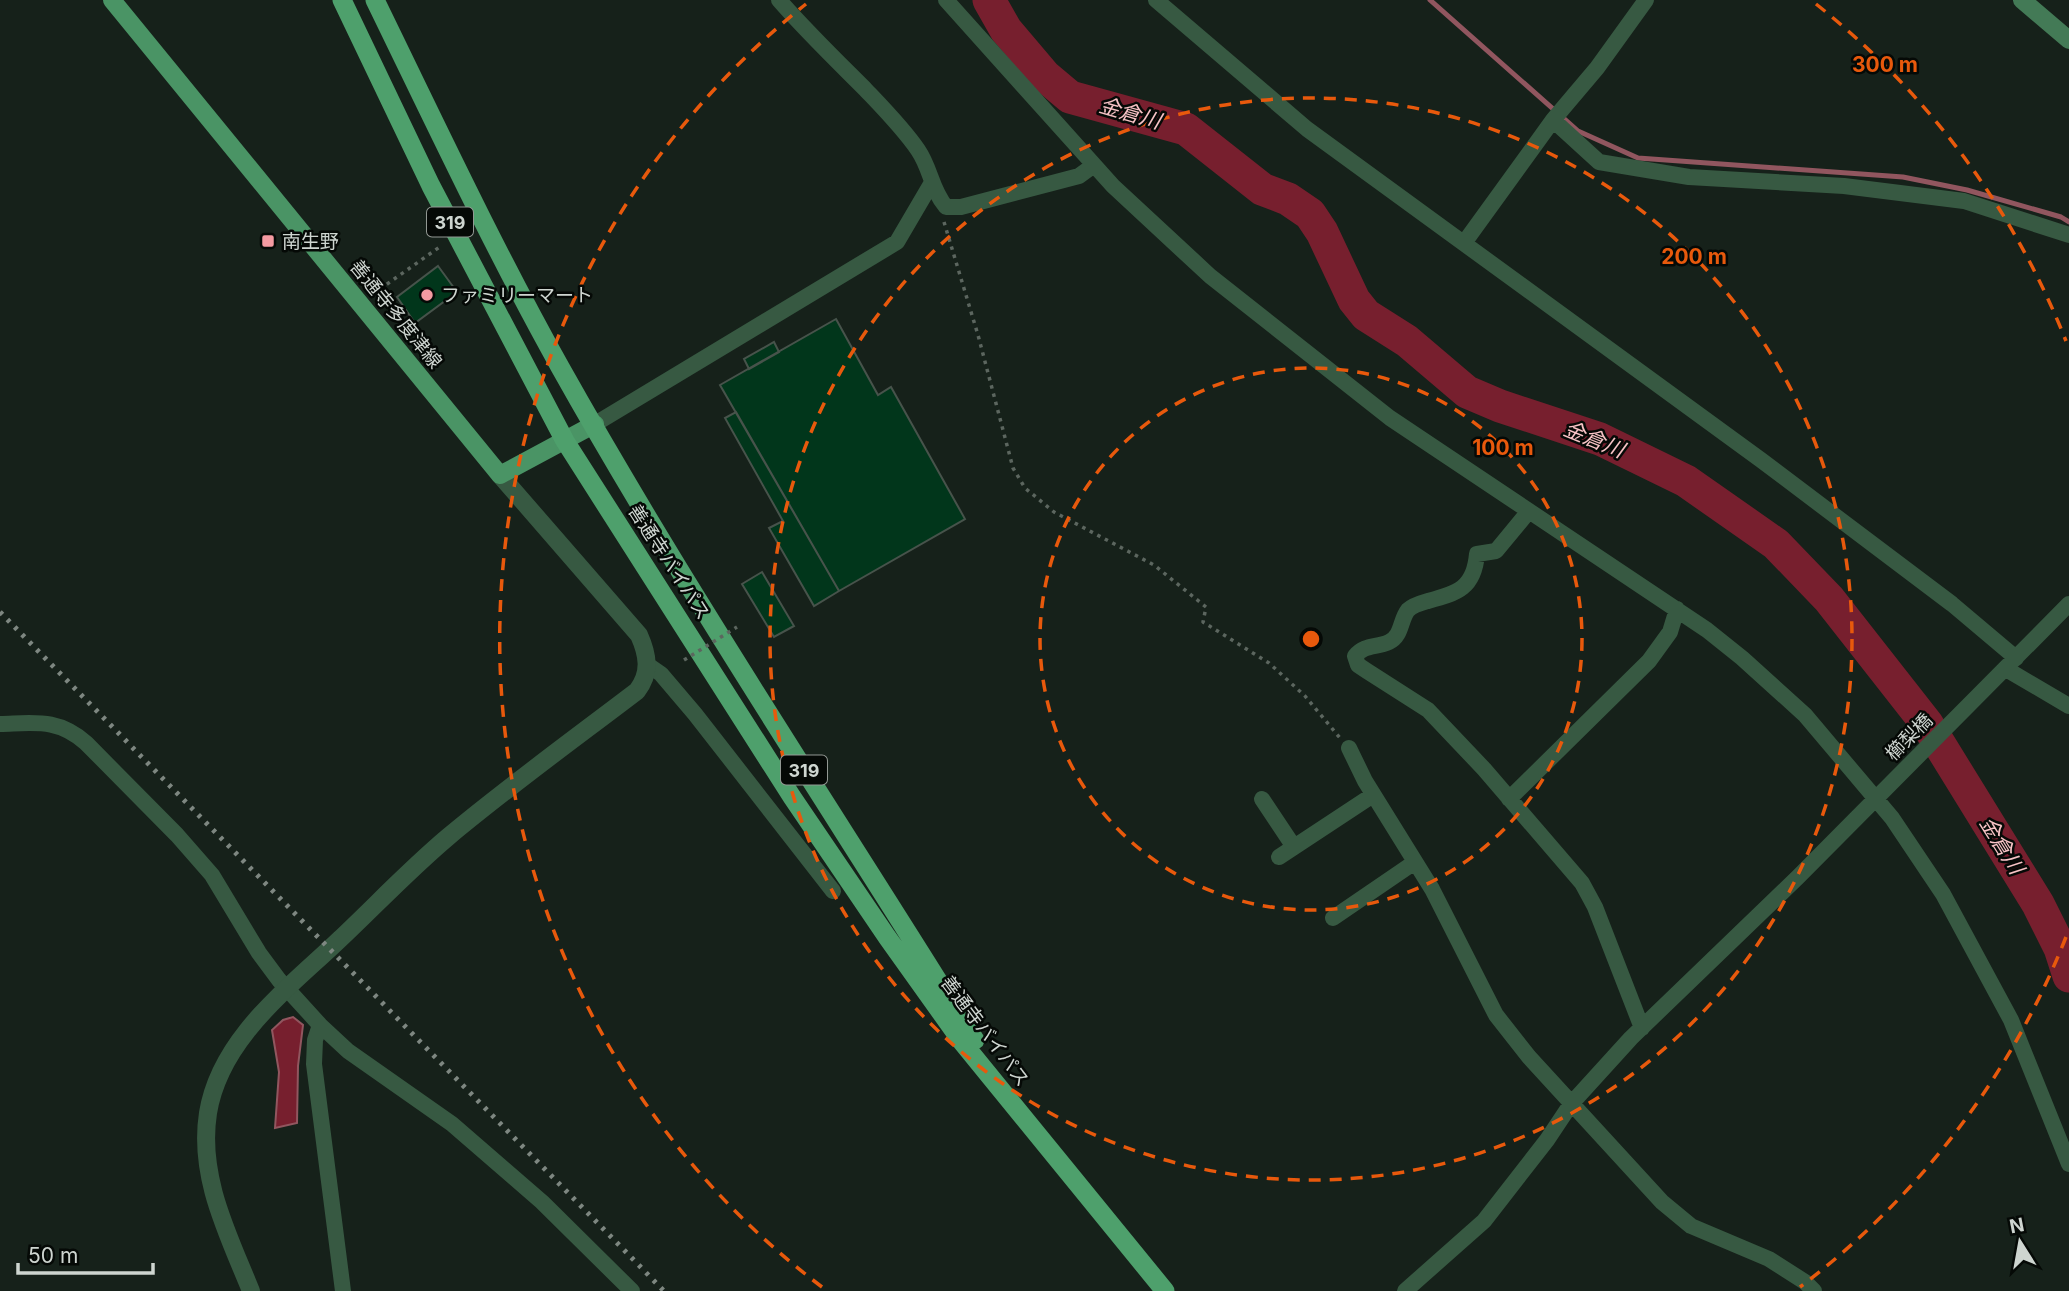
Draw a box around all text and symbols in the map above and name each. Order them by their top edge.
text: 300 m [1852,52,1918,77]
water label: 金倉川 [1096,92,1166,134]
road number: 319 [427,208,473,236]
place label: 南生野 [282,230,339,253]
marker: 南生野 [260,233,276,249]
text: 200 m [1661,244,1727,269]
street label: 善通寺多度津線 [345,255,447,373]
place label: ファミリーマート [441,284,593,307]
marker: ファミリーマート [419,287,435,303]
water label: 金倉川 [1560,416,1630,463]
text: 100 m [1472,435,1534,460]
street label: 善通寺バイパス [623,500,715,624]
centre of rings [1299,627,1323,651]
street label: 櫛梨橋 [1881,709,1937,765]
road number: 319 [781,756,827,784]
water label: 金倉川 [1975,812,2030,880]
street label: 善通寺バイパス [936,971,1034,1091]
north arrow [1985,1207,2055,1277]
text: N [2008,1213,2026,1238]
scale bar [18,1232,152,1276]
text: 50 m [28,1243,78,1268]

